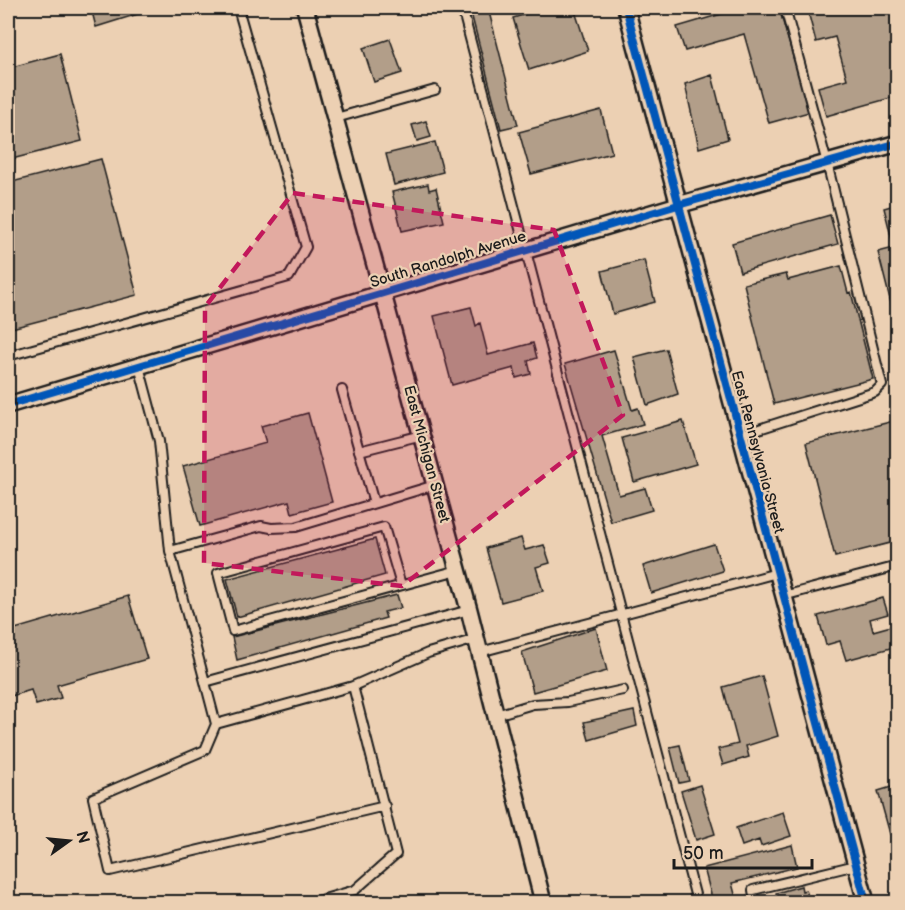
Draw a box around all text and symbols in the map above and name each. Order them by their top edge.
street label: South Randolph Avenue [368,227,529,292]
street label: East Pennsylvania Street [727,369,788,536]
street label: East Michigan Street [399,383,454,525]
north arrow [39,811,99,871]
text: N [71,829,93,846]
scale bar [674,832,812,870]
text: 50 m [683,843,724,864]

